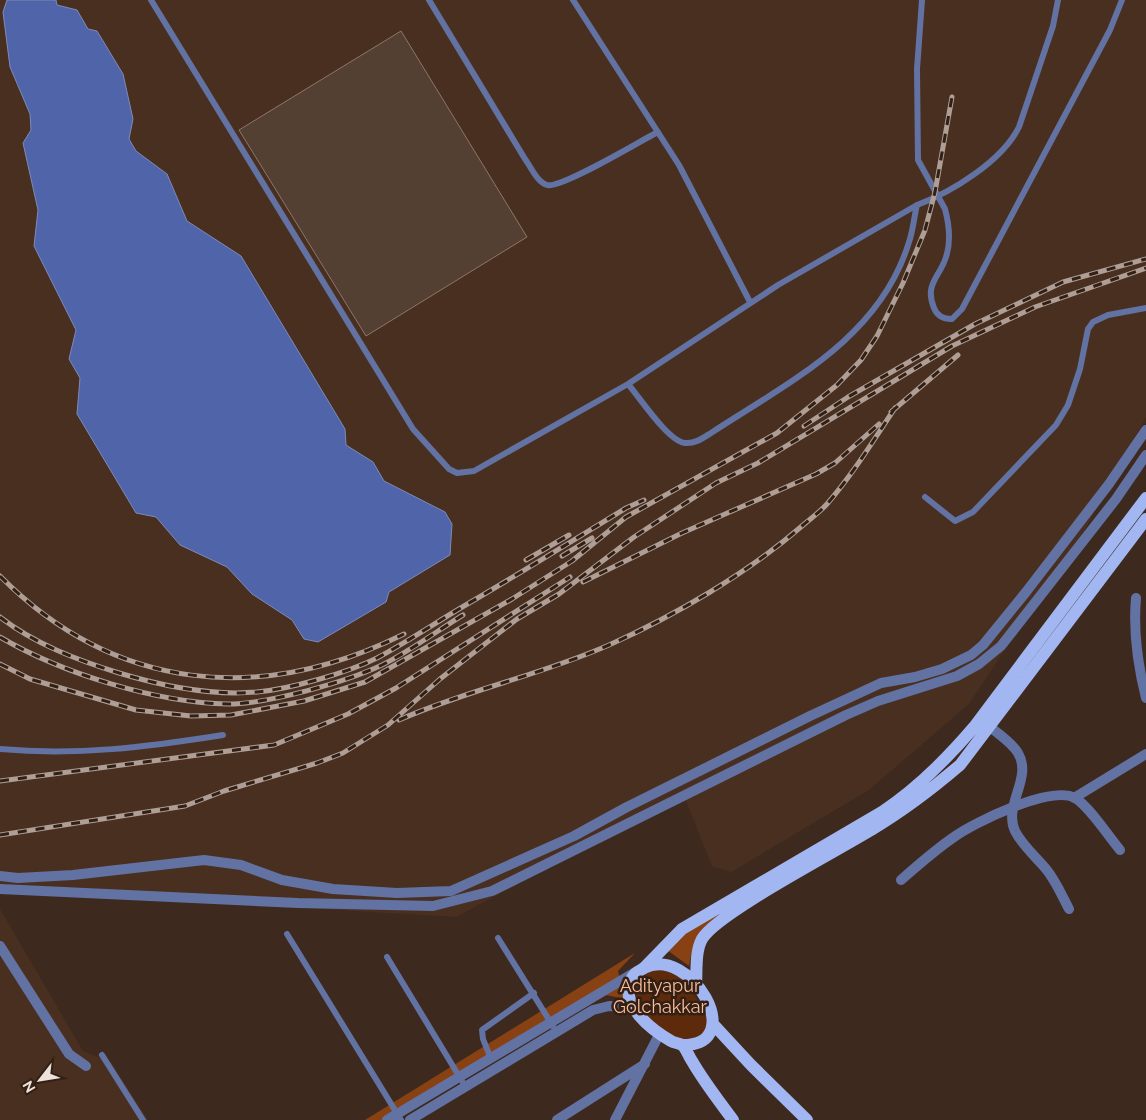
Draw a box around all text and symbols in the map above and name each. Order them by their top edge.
park label: Adityapur Golchakkar [613,975,708,1017]
north arrow [15,1055,65,1105]
text: N [19,1078,38,1095]

